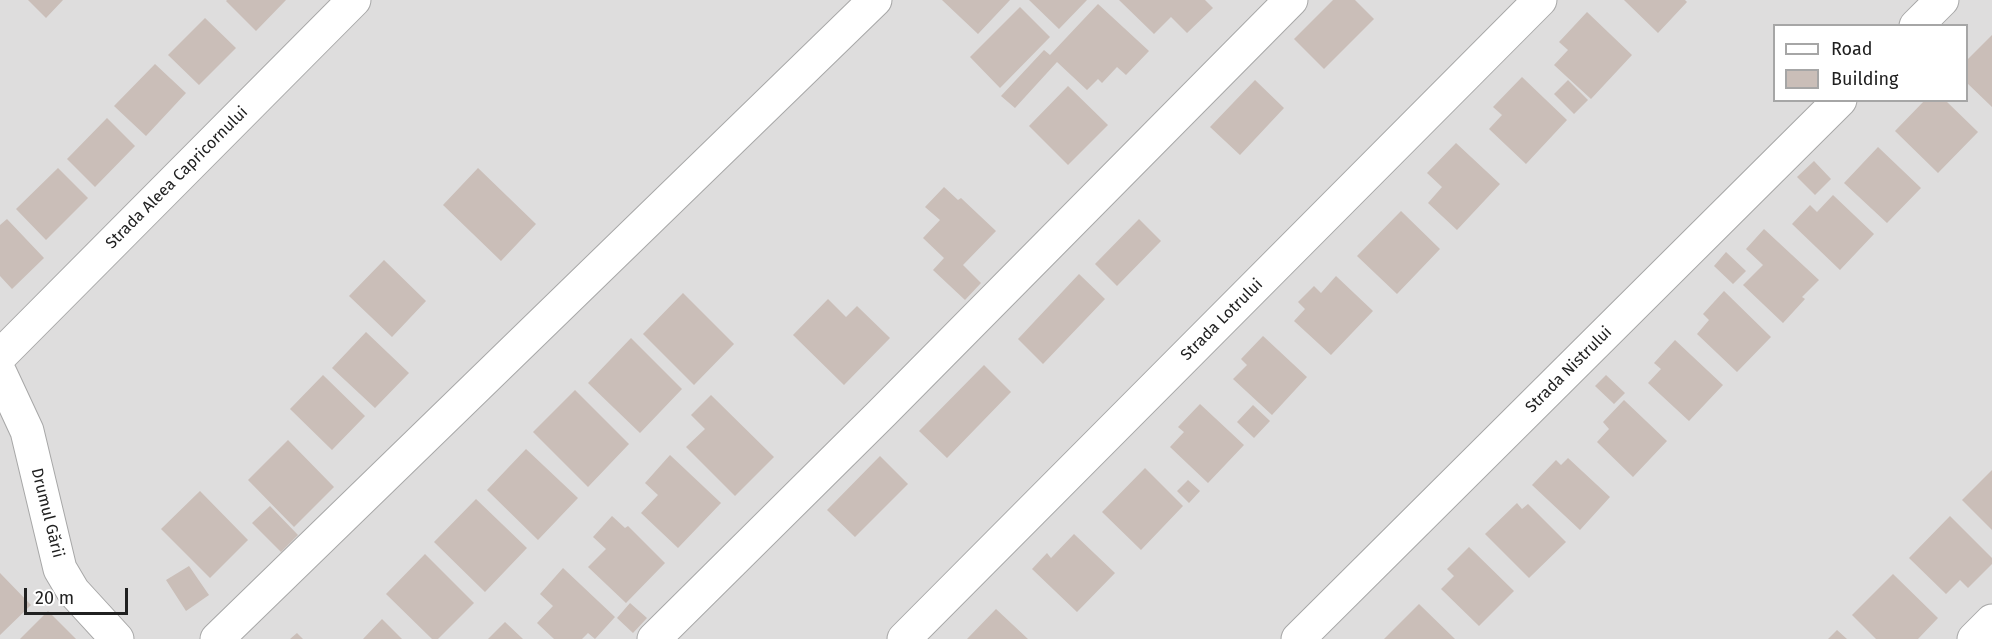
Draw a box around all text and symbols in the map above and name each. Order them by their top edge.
legend [1773,24,1968,102]
text: Road [1831,38,1873,60]
text: Building [1831,68,1898,90]
street label: Strada Aleea Capricornului [102,103,252,253]
street label: Strada Lotrului [1177,275,1267,365]
street label: Strada Nistrului [1522,323,1616,417]
street label: Drumul Gării [27,466,67,560]
scale bar [27,576,130,614]
text: 20 m [35,587,74,609]

